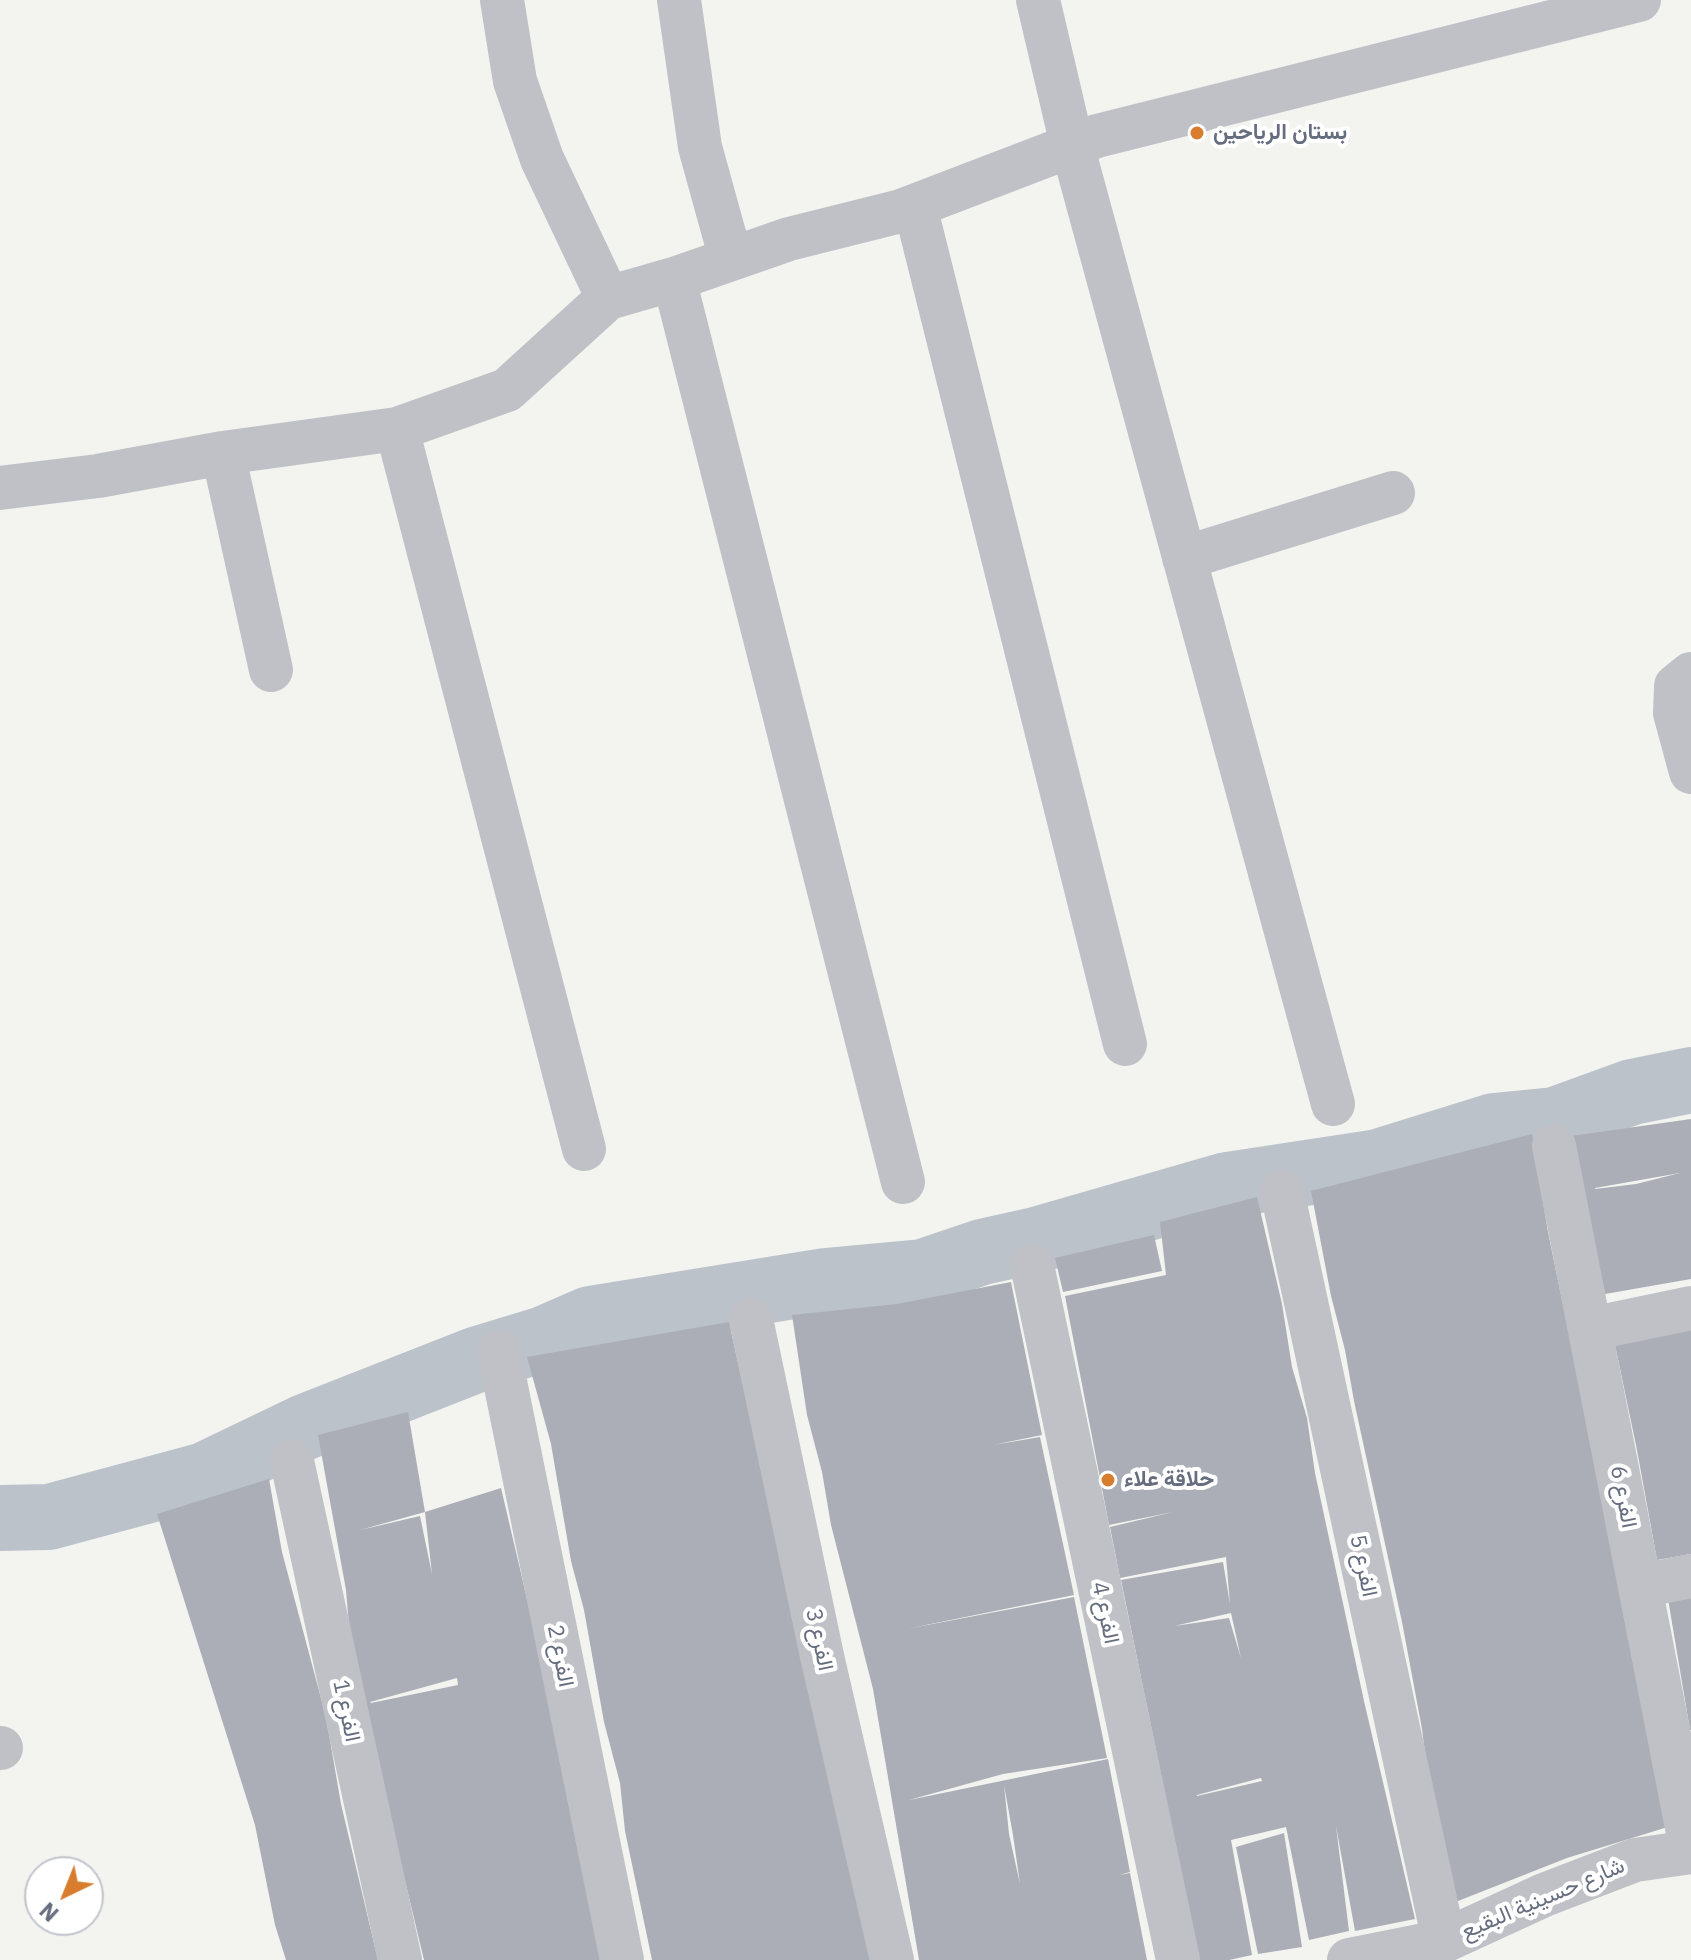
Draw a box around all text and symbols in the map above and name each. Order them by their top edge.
place label: بستان الرياحين [1213,120,1347,146]
marker: بستان الرياحين [1188,124,1206,142]
street label: الفرع 6 [1604,1464,1642,1530]
place label: حلاقة علاء [1124,1467,1214,1493]
marker: حلاقة علاء [1099,1471,1117,1489]
street label: الفرع 5 [1344,1532,1382,1600]
street label: الفرع 4 [1086,1579,1124,1647]
street label: الفرع 3 [800,1606,838,1674]
street label: الفرع 2 [541,1623,579,1689]
street label: الفرع 1 [327,1677,365,1745]
street label: شارع حسينية البقيع [1457,1853,1629,1945]
north arrow [24,1856,104,1936]
text: N [33,1896,64,1928]

